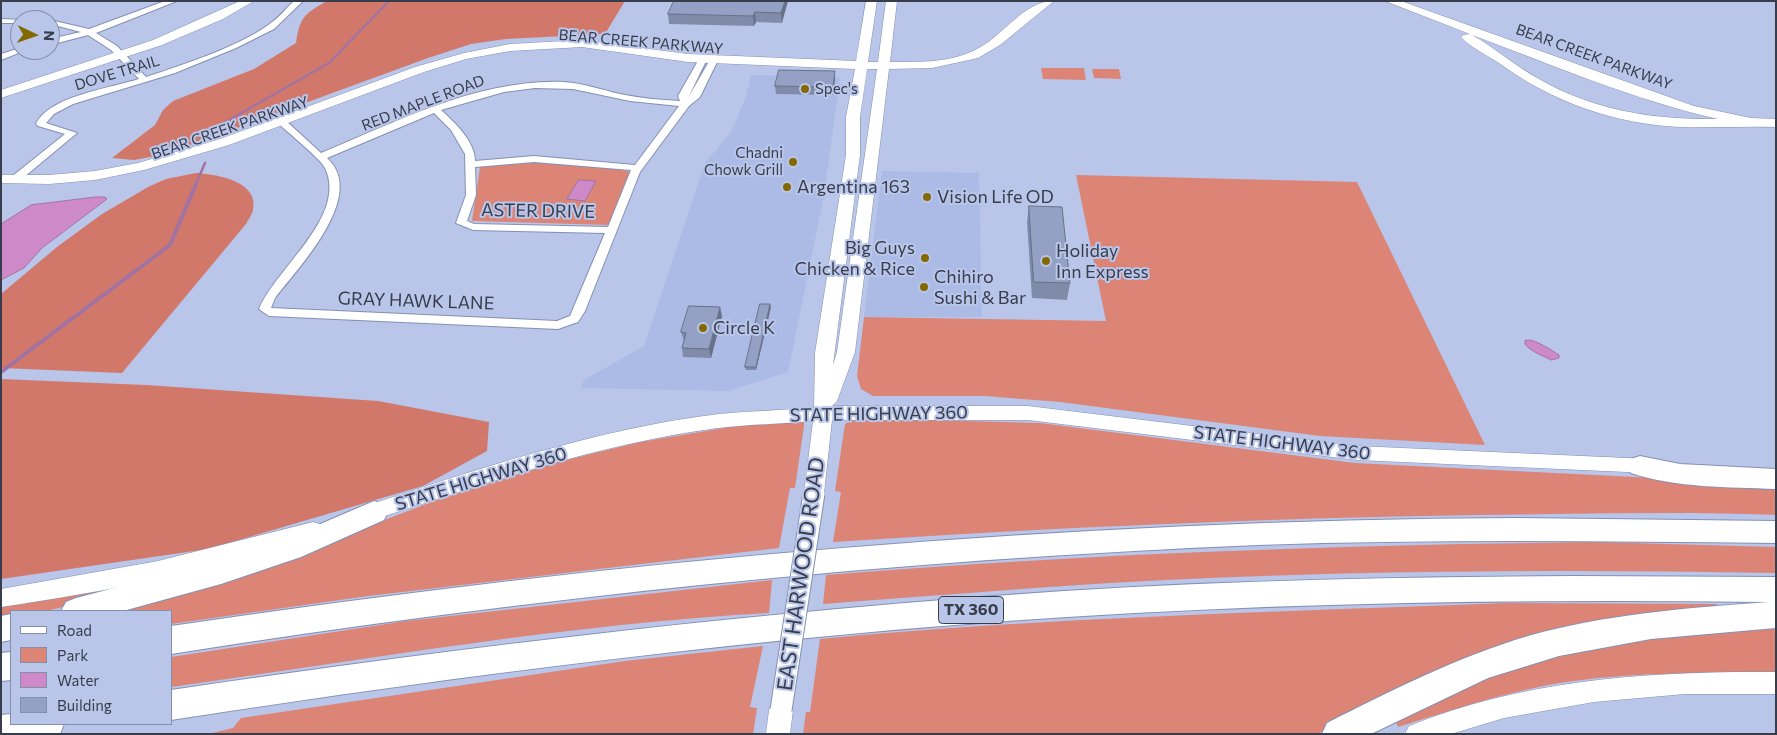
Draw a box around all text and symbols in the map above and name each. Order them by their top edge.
north arrow [10,10,60,60]
street label: BEAR CREEK PARKWAY [1513,20,1675,94]
street label: BEAR CREEK PARKWAY [558,26,724,58]
text: N [41,30,58,41]
street label: DOVE TRAIL [72,52,162,94]
street label: RED MAPLE ROAD [359,71,487,135]
place label: Spec's [815,80,858,98]
marker: Spec's [799,83,811,95]
street label: BEAR CREEK PARKWAY [149,93,311,163]
place label: Chadni Chowk Grill [704,144,783,179]
marker: Chadni Chowk Grill [787,156,799,168]
place label: Argentina 163 [797,176,910,198]
marker: Argentina 163 [781,181,793,193]
place label: Vision Life OD [937,186,1054,208]
marker: Vision Life OD [921,191,933,203]
street label: ASTER DRIVE [481,199,595,223]
place label: Big Guys Chicken & Rice [794,237,915,280]
place label: Holiday Inn Express [1056,240,1149,282]
marker: Big Guys Chicken & Rice [919,252,931,264]
marker: Holiday Inn Express [1040,255,1052,267]
place label: Chihiro Sushi & Bar [934,266,1026,308]
marker: Chihiro Sushi & Bar [918,281,930,293]
street label: GRAY HAWK LANE [337,287,495,315]
place label: Circle K [713,317,775,339]
marker: Circle K [697,322,709,334]
street label: STATE HIGHWAY 360 [790,402,968,426]
street label: STATE HIGHWAY 360 [1192,421,1372,465]
street label: STATE HIGHWAY 360 [393,443,569,515]
street label: EAST HARWOOD ROAD [772,456,830,692]
road number: TX 360 [938,596,1004,624]
legend [10,610,172,725]
text: Road [57,621,92,639]
text: Park [57,646,88,664]
text: Water [57,671,99,689]
text: Building [57,696,112,714]

